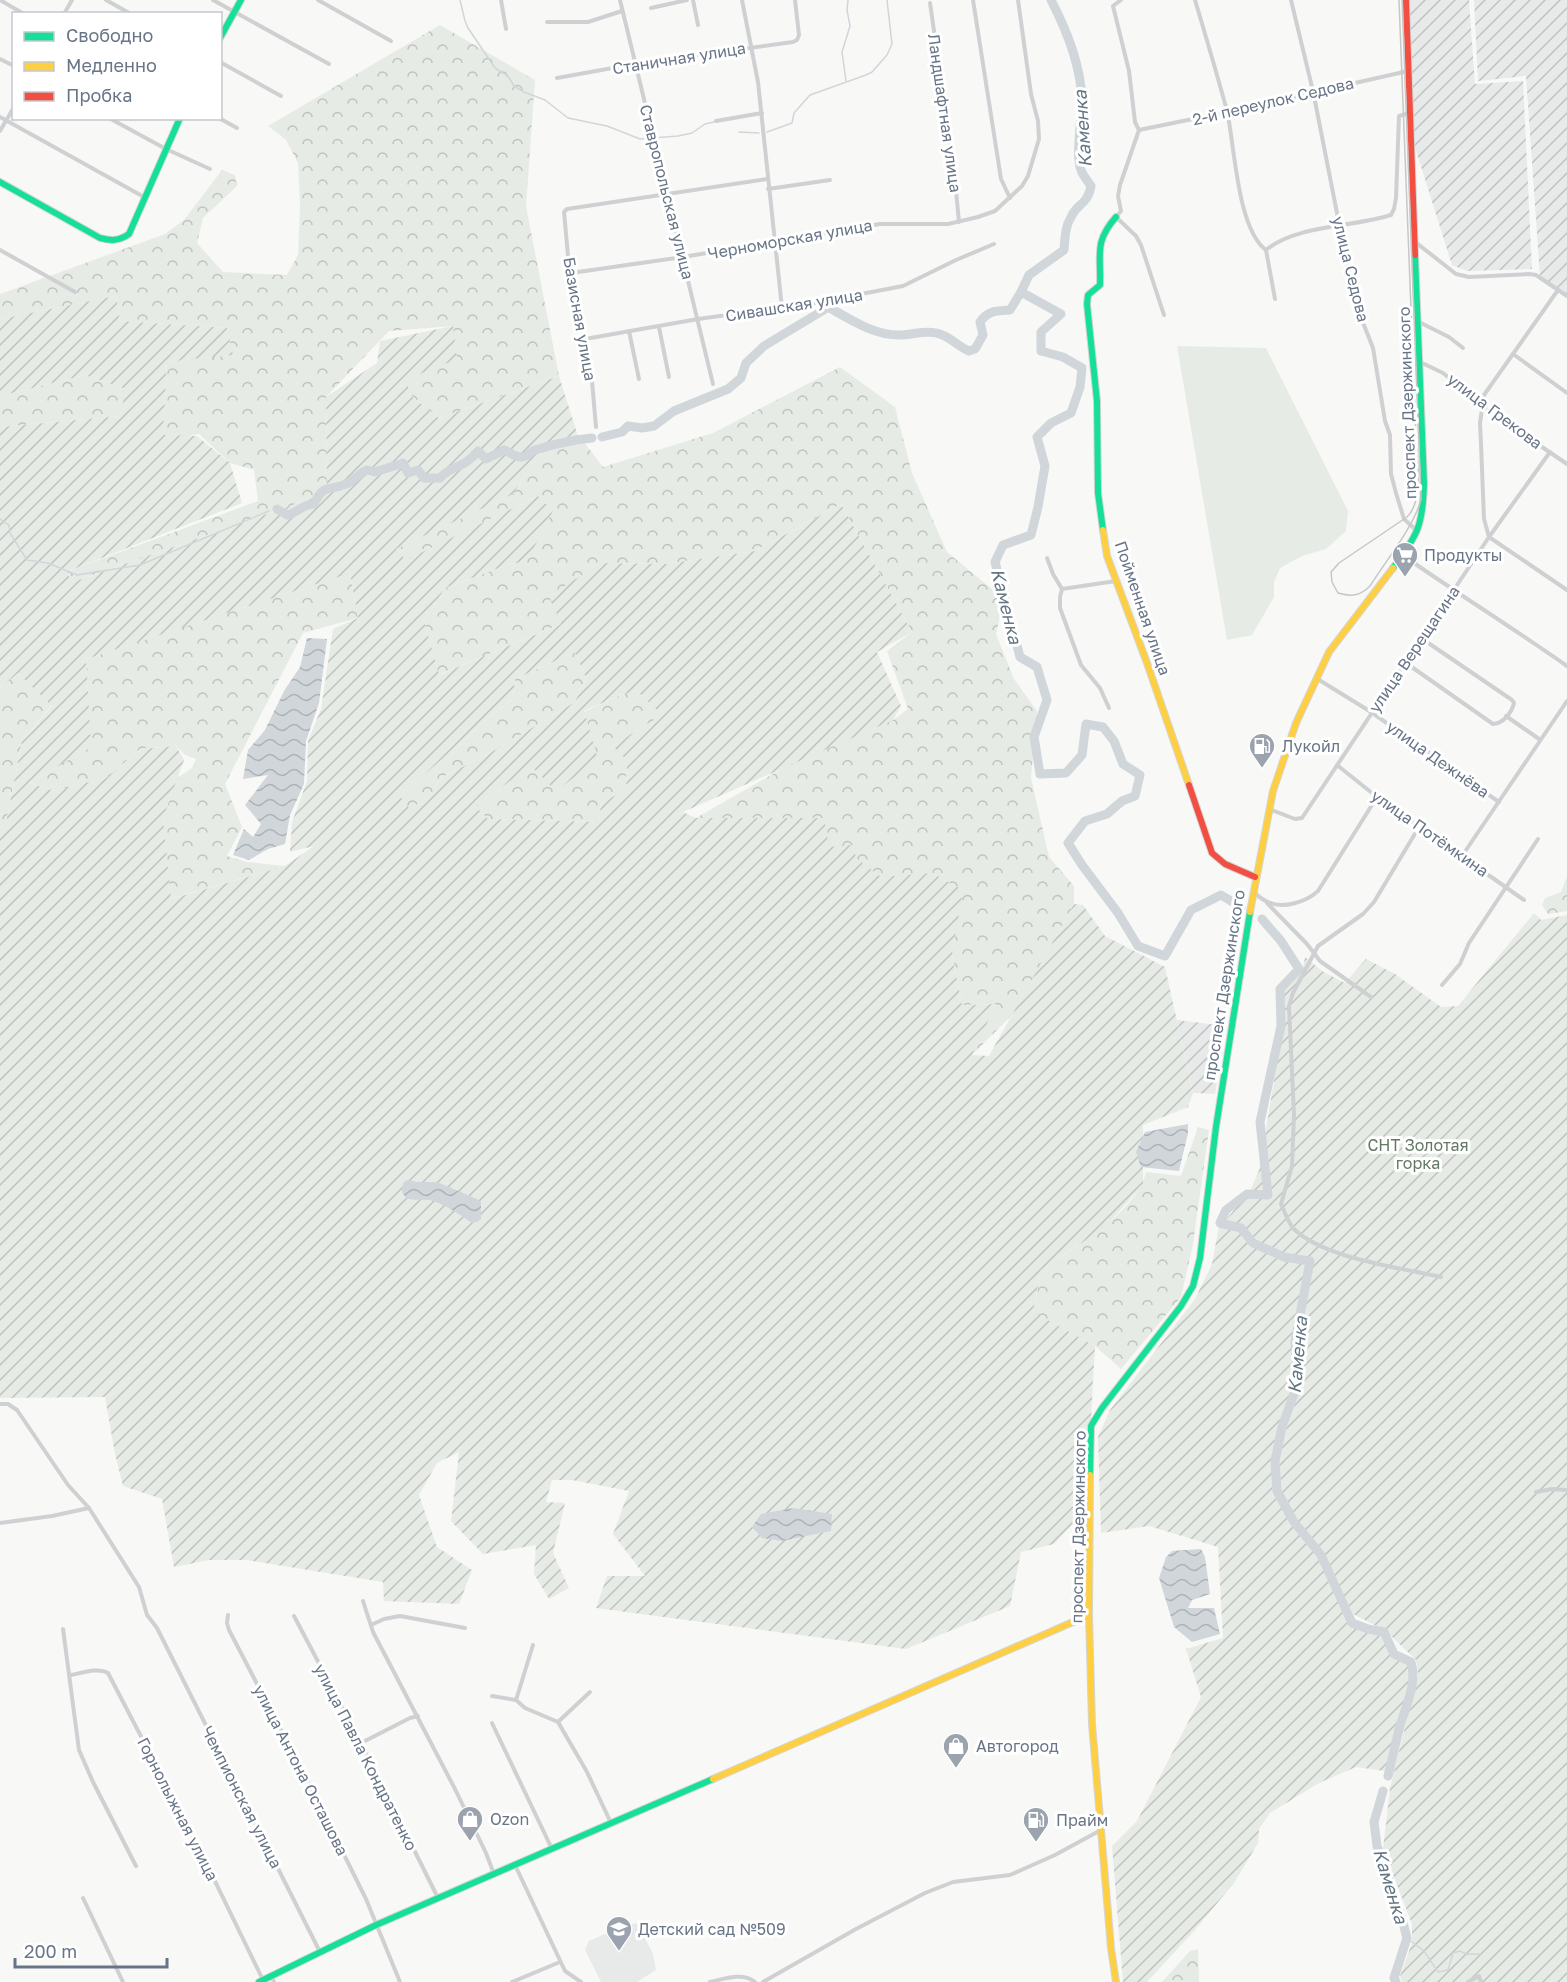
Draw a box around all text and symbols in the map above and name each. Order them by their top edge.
legend [12,12,222,120]
text: Свободно [66,24,153,46]
street label: Ландшафтная улица [924,32,966,194]
street label: Станичная улица [611,38,747,78]
text: Медленно [66,54,157,76]
street label: 2-й переулок Седова [1190,73,1356,129]
text: Пробка [66,84,132,106]
water label: Каменка [1068,89,1096,168]
street label: Ставропольская улица [636,102,698,282]
street label: улица Седова [1328,214,1374,324]
street label: Черноморская улица [706,215,874,263]
street label: Базисная улица [559,256,601,382]
street label: Сивашская улица [724,284,864,326]
street label: проспект Дзержинского [1394,306,1420,500]
street label: улица Грекова [1444,369,1546,453]
street label: Пойменная улица [1111,538,1175,678]
supermarket icon: Продукты [1390,540,1420,578]
place label: Продукты [1424,545,1502,565]
water label: Каменка [987,566,1027,647]
street label: улица Верещагина [1364,582,1464,716]
street label: улица Дежнёва [1383,716,1493,802]
fuel station icon: Лукойл [1247,731,1277,769]
place label: Лукойл [1282,736,1340,756]
street label: улица Потёмкина [1368,785,1492,881]
street label: проспект Дзержинского [1199,888,1249,1082]
park label: СНТ Золотая горка [1367,1135,1469,1173]
water label: Каменка [1283,1315,1311,1394]
street label: проспект Дзержинского [1066,1430,1090,1624]
street label: улица Павла Кондратенко [310,1660,422,1854]
street label: улица Антона Осташова [249,1681,353,1859]
street label: Чемпионская улица [197,1722,287,1872]
shop icon: Автогород [941,1731,971,1769]
street label: Горнолыжная улица [133,1734,223,1884]
place label: Автогород [976,1736,1059,1756]
shop icon: Ozon [455,1804,485,1842]
fuel station icon: Прайм [1021,1805,1051,1843]
place label: Ozon [490,1809,529,1829]
place label: Прайм [1056,1810,1108,1830]
water label: Каменка [1369,1846,1413,1927]
school or university icon: Детский сад №509 [604,1914,634,1952]
place label: Детский сад №509 [638,1919,786,1939]
scale bar [15,1931,166,1969]
text: 200 m [24,1940,77,1962]

